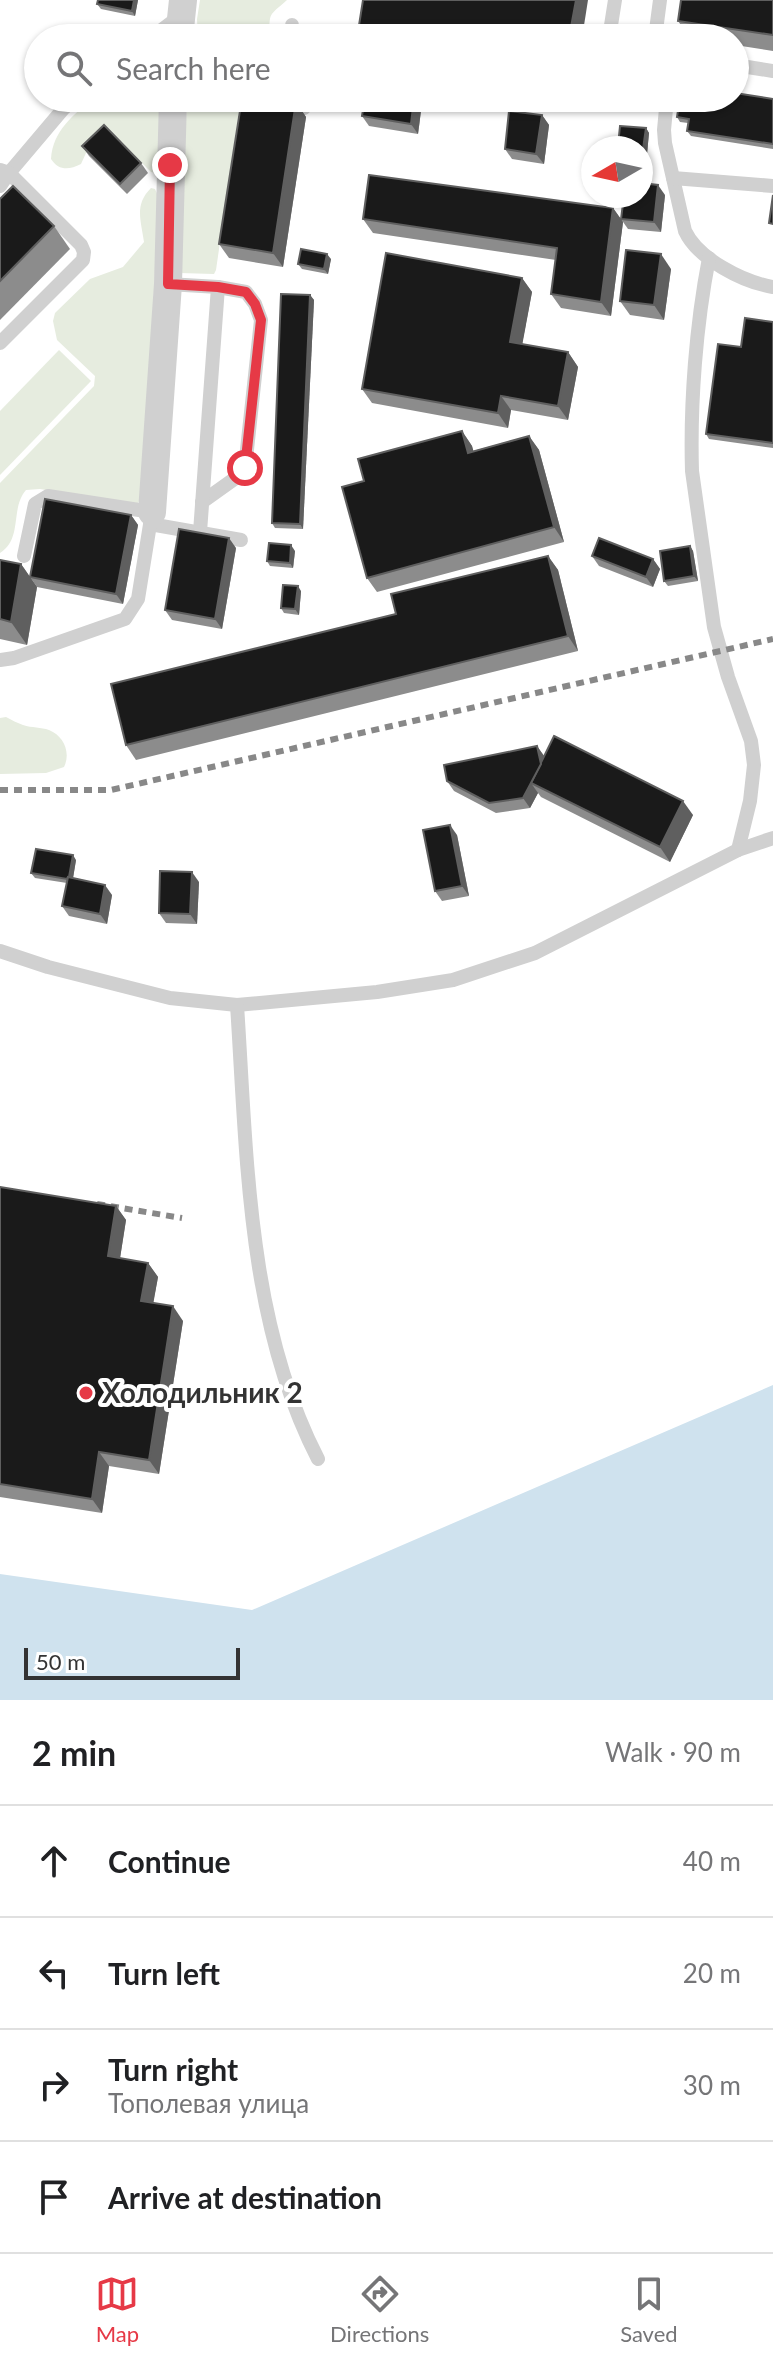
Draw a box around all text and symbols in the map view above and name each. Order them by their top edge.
search box [24,24,749,112]
icon: search [52,46,96,90]
text: Search here [116,50,271,86]
north arrow [581,136,653,208]
route end [152,147,188,183]
route start [227,450,263,486]
place label: Холодильник 2 [102,1375,303,1409]
marker: Холодильник 2 [77,1384,95,1402]
scale bar [24,1644,240,1680]
text: 50 m [36,1648,85,1675]
text: 2 min [32,1732,116,1773]
text: Walk · 90 m [605,1736,741,1768]
icon: ahead [32,1839,76,1883]
text: Continue [108,1843,231,1879]
text: 40 m [683,1845,741,1877]
icon: left [32,1951,76,1995]
text: Turn left [108,1955,220,1991]
text: 20 m [683,1957,741,1989]
text: Turn right [108,2051,238,2087]
icon: right [32,2063,76,2107]
text: 30 m [683,2069,741,2101]
text: Тополевая улица [108,2087,309,2119]
icon: arrive [32,2175,76,2219]
text: Arrive at destination [108,2179,382,2215]
tab: Map [95,2272,139,2347]
tab: Directions [330,2272,429,2347]
tab: Saved [620,2272,678,2347]

